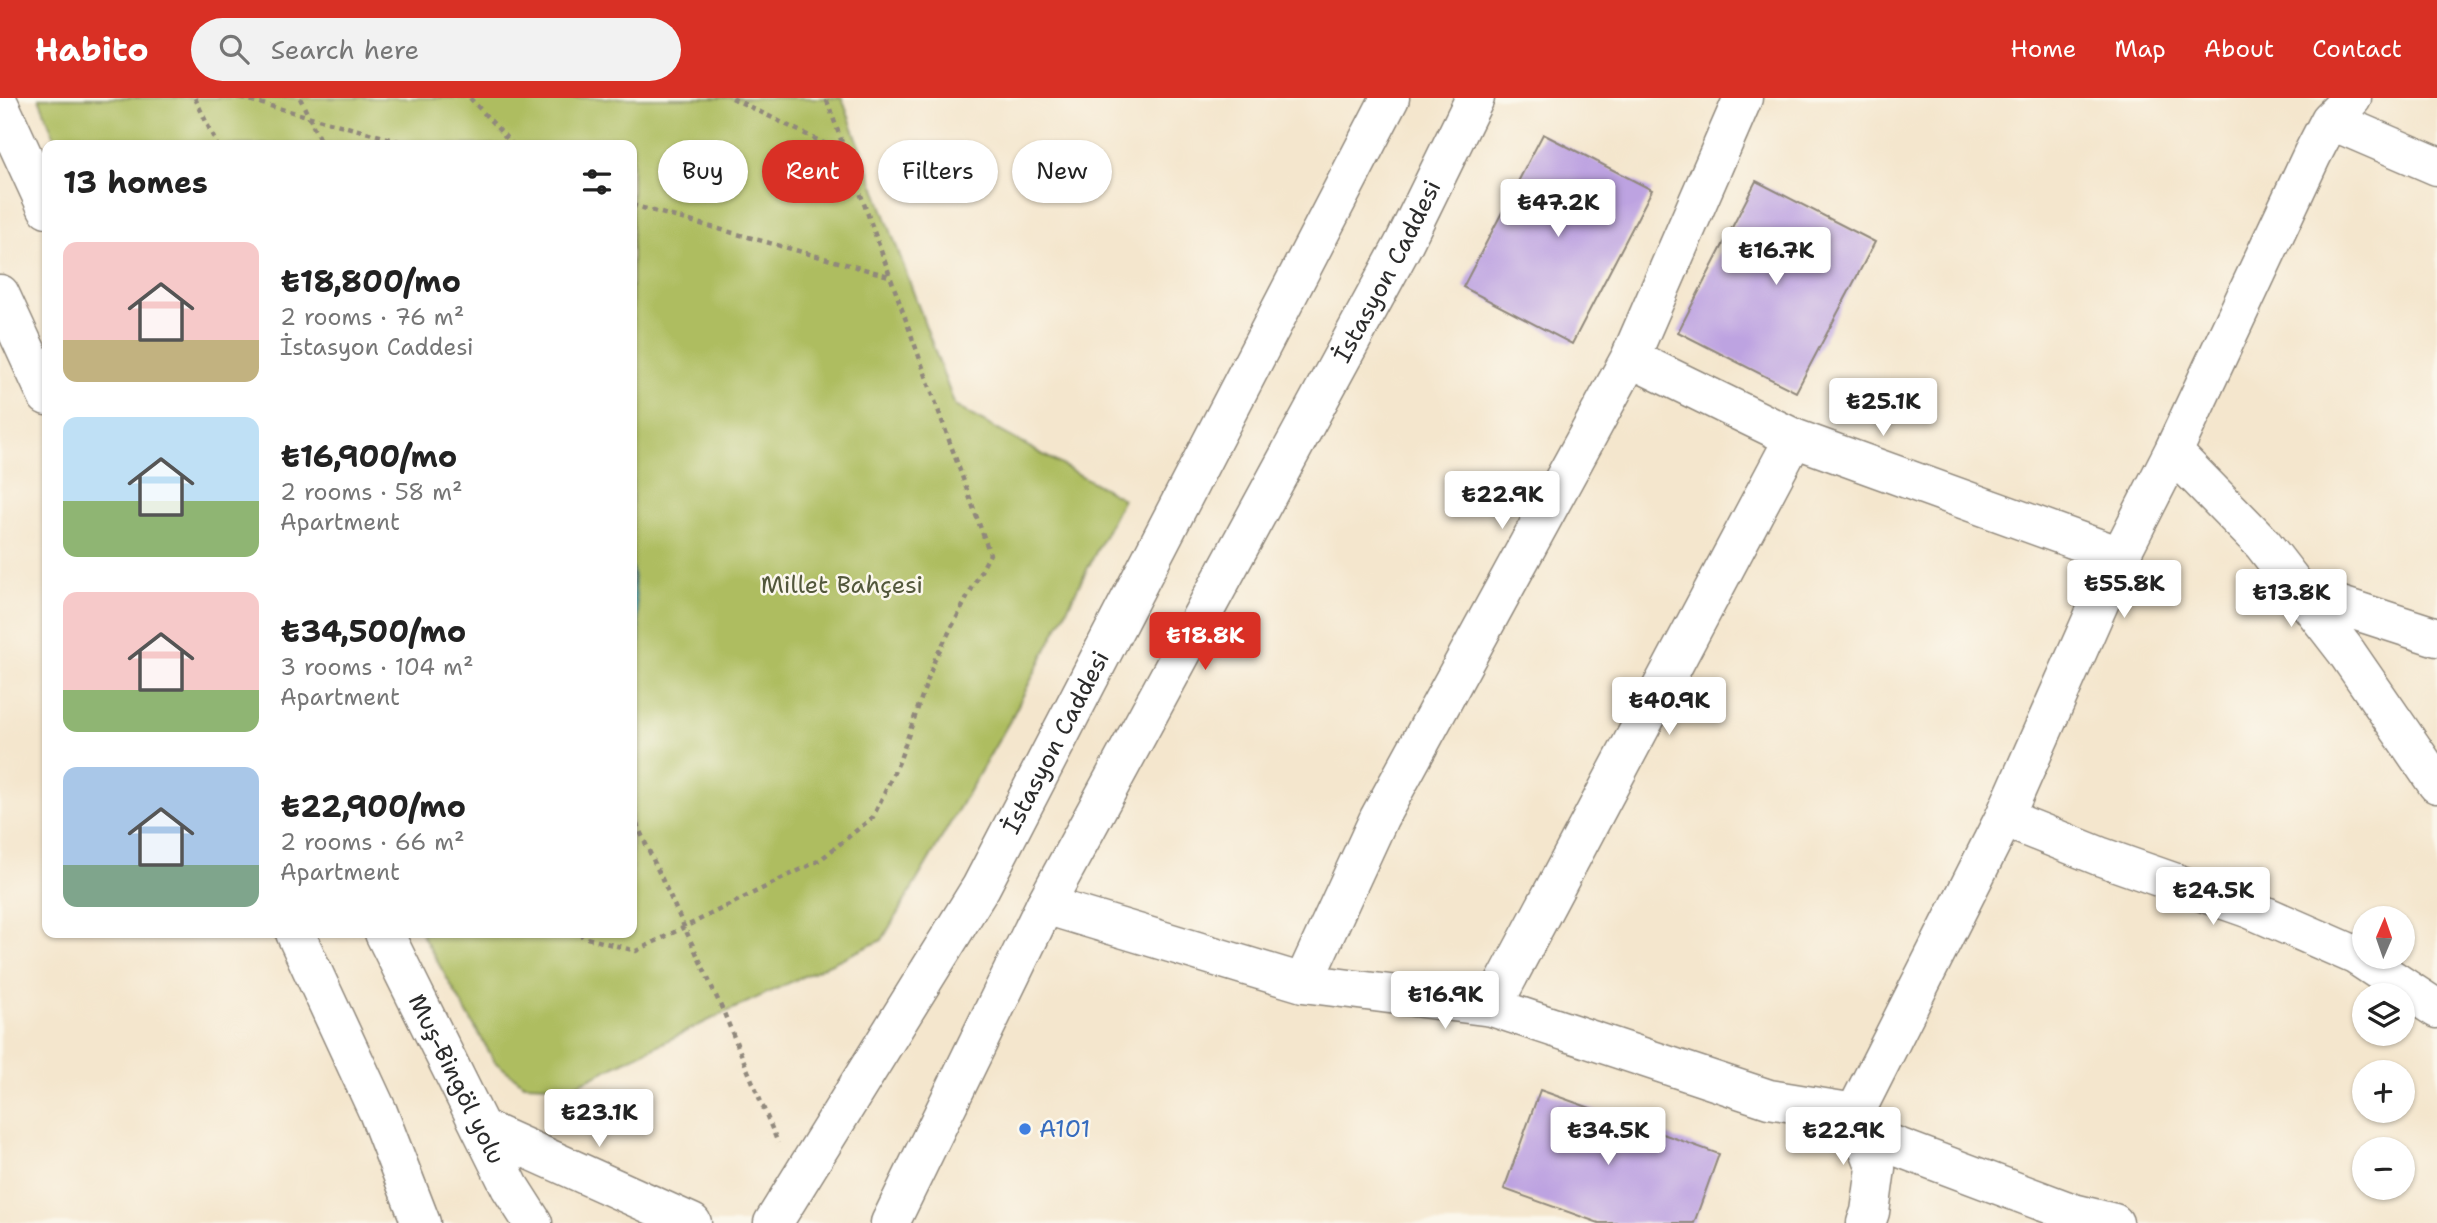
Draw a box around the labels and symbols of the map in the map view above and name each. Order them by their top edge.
street label: İstasyon Caddesi [1326,175,1448,368]
pin: ₺47.2K [1501,180,1615,239]
pin: ₺16.7K [1719,228,1833,287]
pin: ₺25.1K [1826,378,1940,438]
pin: ₺22.9K [1445,472,1559,531]
pin: ₺55.8K [2067,560,2181,620]
park label: Millet Bahçesi [761,569,923,601]
pin: ₺13.8K [2234,570,2348,629]
pin: ₺18.8K [1148,612,1262,672]
street label: İstasyon Caddesi [995,645,1117,840]
pin: ₺40.9K [1612,678,1726,737]
pin: ₺24.5K [2156,868,2270,927]
north arrow [2352,906,2415,970]
pin: ₺16.9K [1388,972,1502,1031]
street label: Muş-Bingöl yolu [401,989,512,1169]
pin: ₺23.1K [542,1090,656,1149]
pin: ₺34.5K [1551,1108,1665,1167]
pin: ₺22.9K [1786,1108,1900,1167]
place label: A101 [1039,1113,1091,1145]
marker: A101 [1017,1121,1033,1137]

